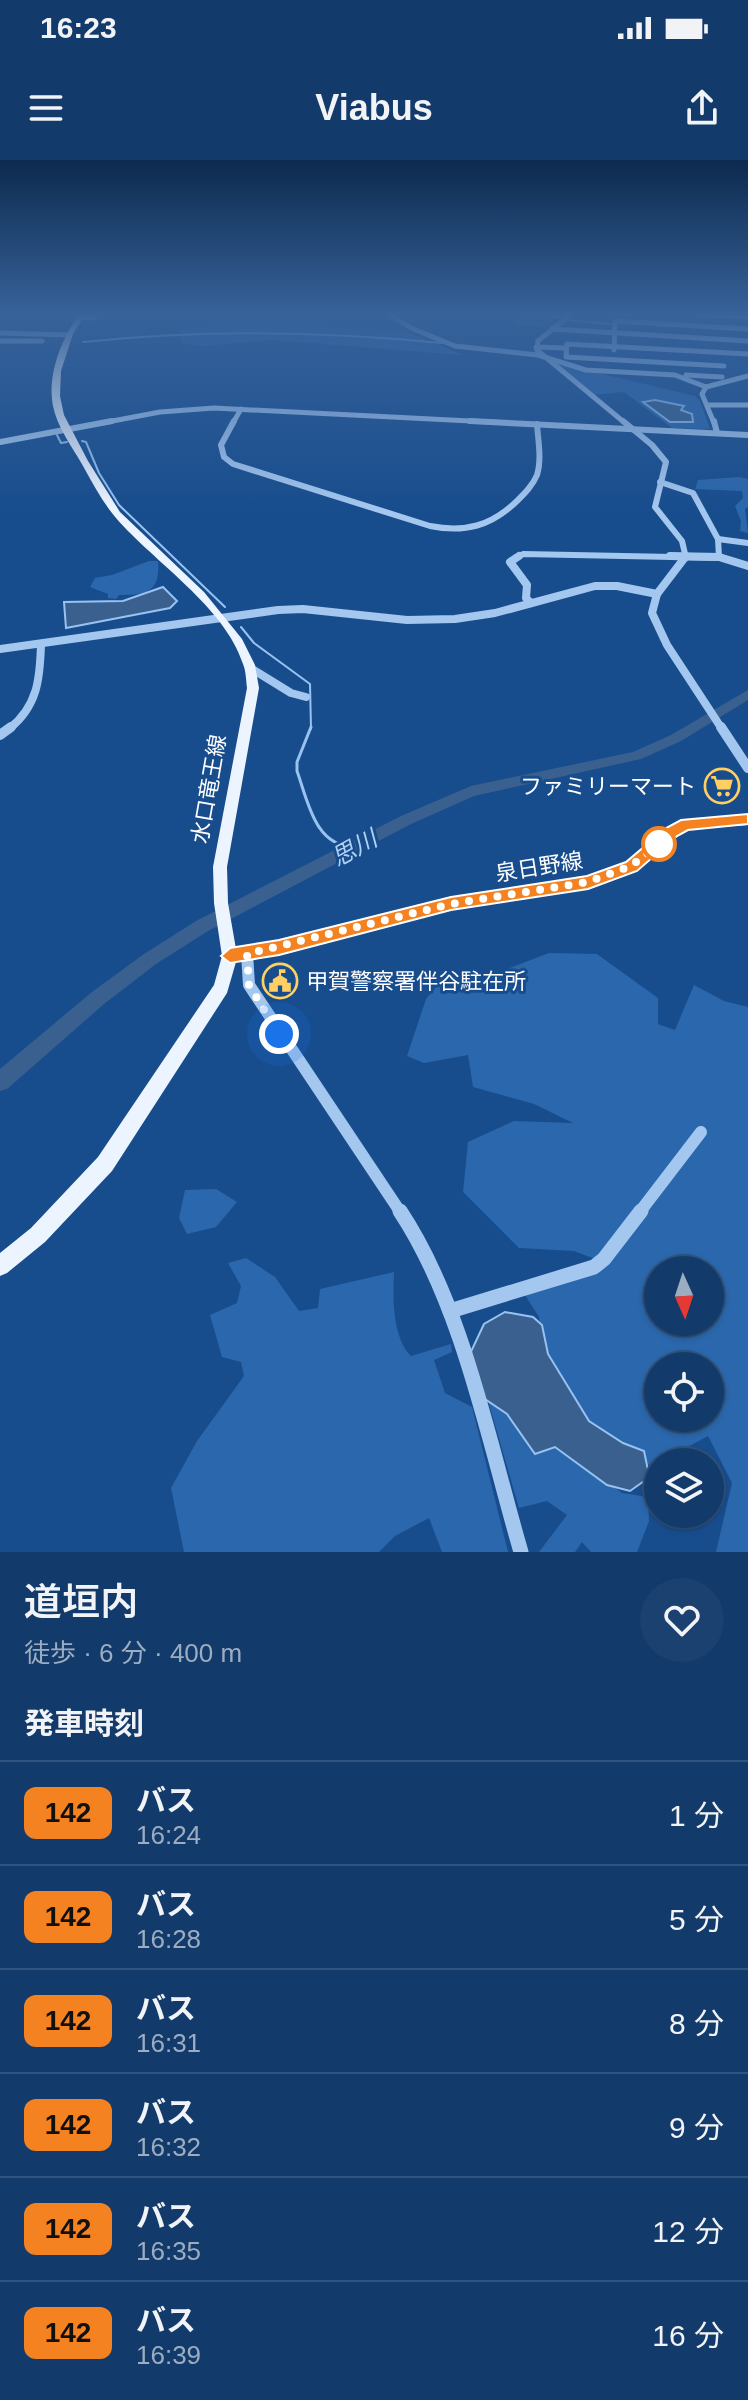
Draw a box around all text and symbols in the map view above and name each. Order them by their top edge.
text: 16:23 [40,11,117,44]
icon: menu [24,86,68,130]
icon: share [680,86,724,130]
text: Viabus [315,87,433,128]
street label: 水口竜王線 [187,733,231,845]
supermarket icon: ファミリーマート [703,767,741,805]
place label: ファミリーマート [520,774,696,799]
water label: 思川 [326,823,384,871]
unlabelled marker [642,827,676,861]
street label: 泉日野線 [494,848,584,886]
public building icon: 甲賀警察署伴谷駐在所 [261,962,299,1000]
place label: 甲賀警察署伴谷駐在所 [306,969,526,994]
your location [259,1014,299,1054]
north arrow [644,1256,724,1336]
map controls [644,1256,724,1528]
button: locate [644,1352,724,1432]
button: layers [644,1448,724,1528]
button: heart [640,1578,724,1662]
text: 道垣内 [24,1581,138,1623]
text: 徒歩 · 6 分 · 400 m [24,1638,242,1668]
text: 発車時刻 [24,1707,144,1740]
text: バス [136,1784,196,1817]
text: 142 [45,1797,91,1828]
text: 1 分 [669,1799,724,1832]
text: 16:24 [136,1820,201,1850]
text: バス [136,1888,196,1921]
text: 142 [45,1901,91,1932]
text: 5 分 [669,1903,724,1936]
text: 16:28 [136,1924,201,1954]
text: バス [136,1992,196,2025]
text: 142 [45,2005,91,2036]
text: 8 分 [669,2007,724,2040]
text: 16:31 [136,2028,201,2058]
text: バス [136,2096,196,2129]
text: 142 [45,2109,91,2140]
text: 9 分 [669,2111,724,2144]
text: 16:32 [136,2132,201,2162]
text: バス [136,2200,196,2233]
text: 142 [45,2213,91,2244]
text: 12 分 [652,2215,724,2248]
text: 16:35 [136,2236,201,2266]
text: バス [136,2304,196,2337]
text: 142 [45,2317,91,2348]
text: 16 分 [652,2319,724,2352]
text: 16:39 [136,2340,201,2370]

